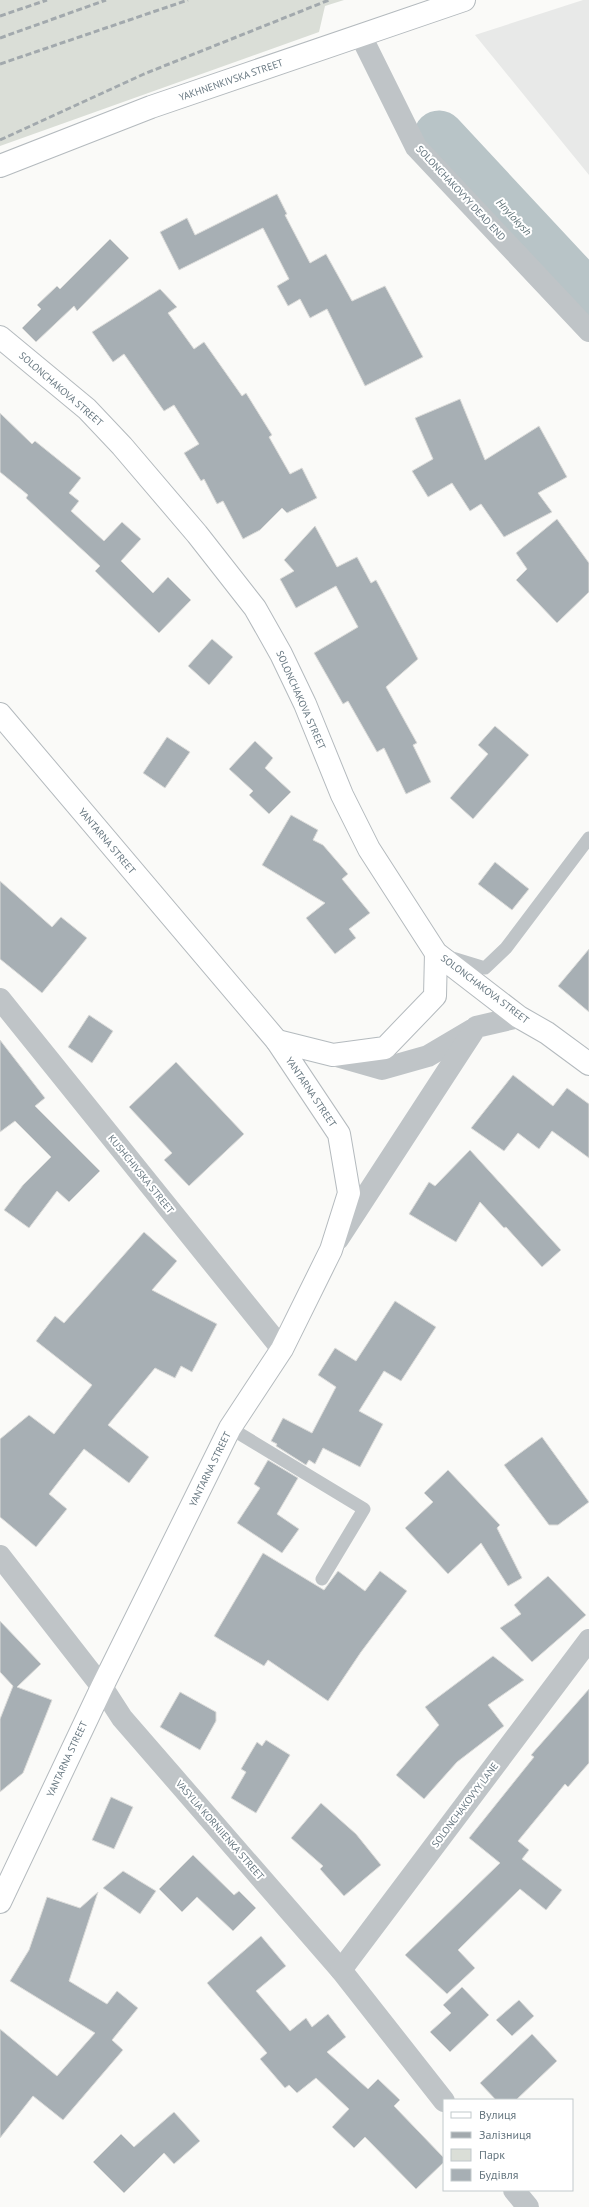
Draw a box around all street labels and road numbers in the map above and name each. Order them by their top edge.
street label: YAKHNENKIVSKA STREET [177,56,285,104]
street label: SOLONCHAKOVYY DEAD END [413,143,509,243]
street label: SOLONCHAKOVA STREET [16,349,106,429]
street label: SOLONCHAKOVA STREET [273,648,329,752]
street label: YANTARNA STREET [76,805,139,877]
street label: SOLONCHAKOVA STREET [438,952,532,1027]
street label: YANTARNA STREET [283,1054,340,1130]
street label: KUSHCHIVSKA STREET [105,1132,177,1217]
street label: YANTARNA STREET [186,1429,234,1509]
street label: YANTARNA STREET [44,1719,90,1799]
street label: SOLONCHAKOVYY LANE [429,1760,501,1850]
street label: VASYLIA KORNIIENKA STREET [172,1777,267,1883]

